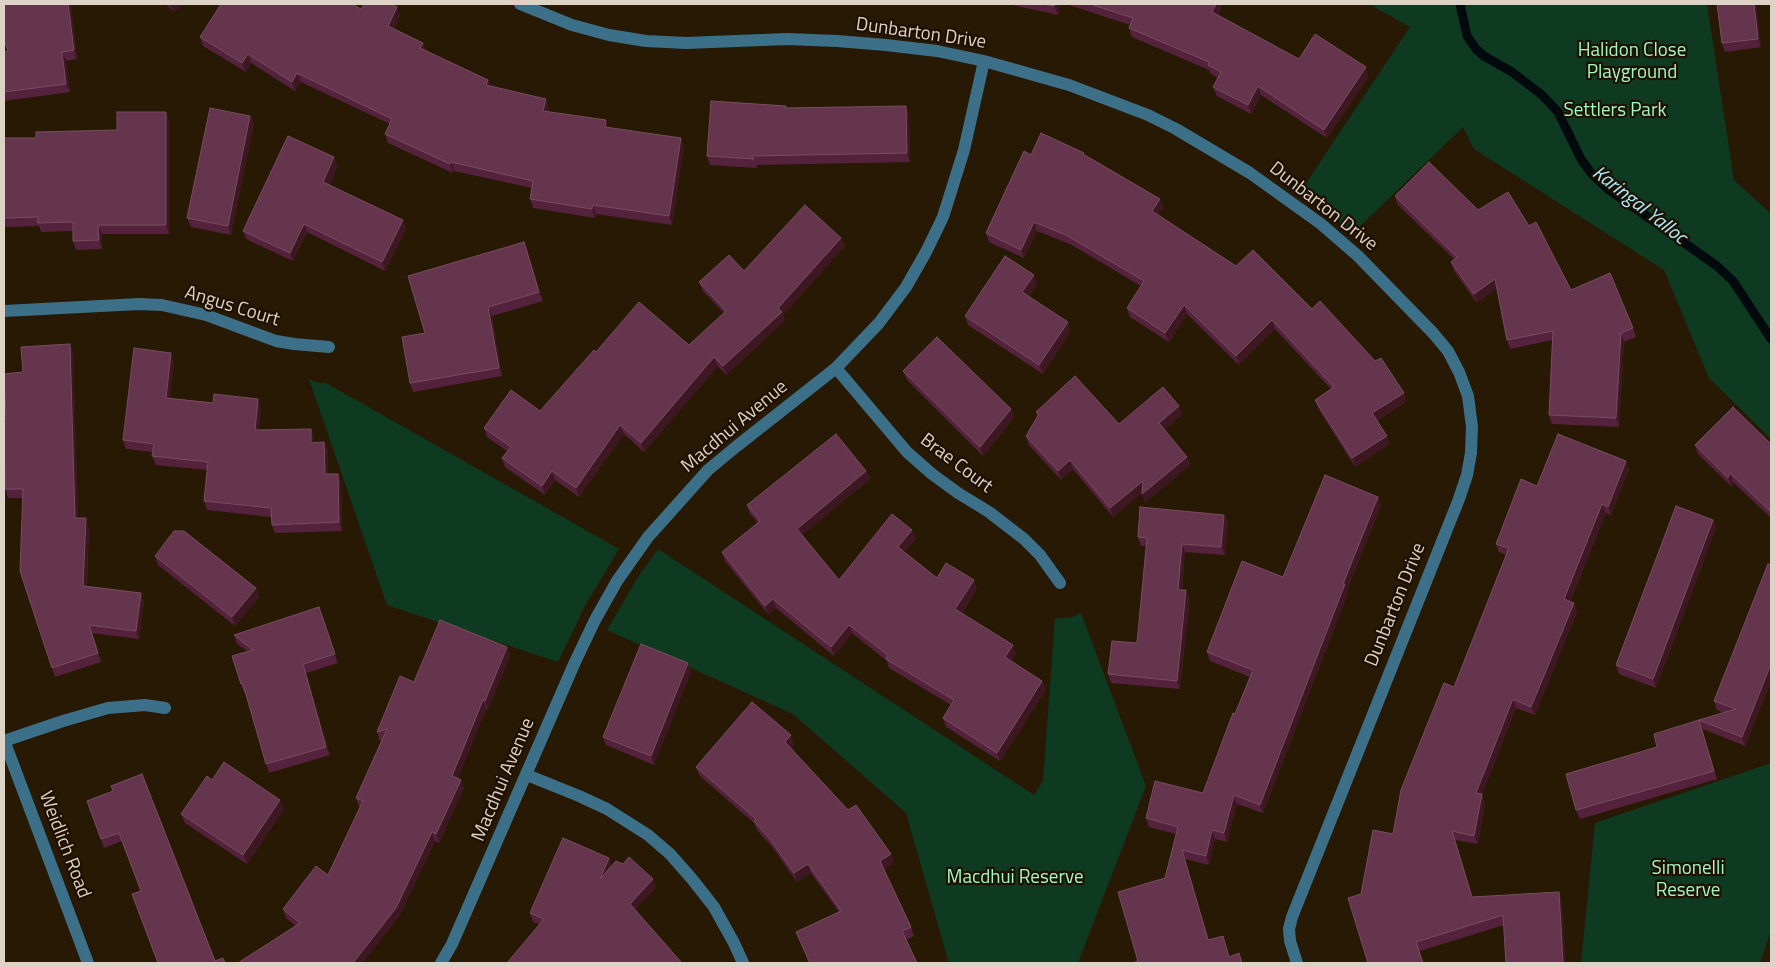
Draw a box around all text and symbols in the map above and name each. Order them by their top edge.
street label: Dunbarton Drive [854,14,988,54]
park label: Halidon Close Playground [1578,40,1686,84]
park label: Settlers Park [1563,100,1667,122]
street label: Dunbarton Drive [1264,158,1382,256]
water label: Karingal Yalloc [1587,162,1691,250]
street label: Angus Court [182,282,282,332]
street label: Macdhui Avenue [677,376,793,478]
street label: Brae Court [915,429,997,499]
street label: Dunbarton Drive [1361,540,1431,670]
street label: Macdhui Avenue [468,715,540,845]
street label: Weidlich Road [33,788,95,902]
park label: Simonelli Reserve [1651,858,1725,902]
park label: Macdhui Reserve [946,867,1084,889]

